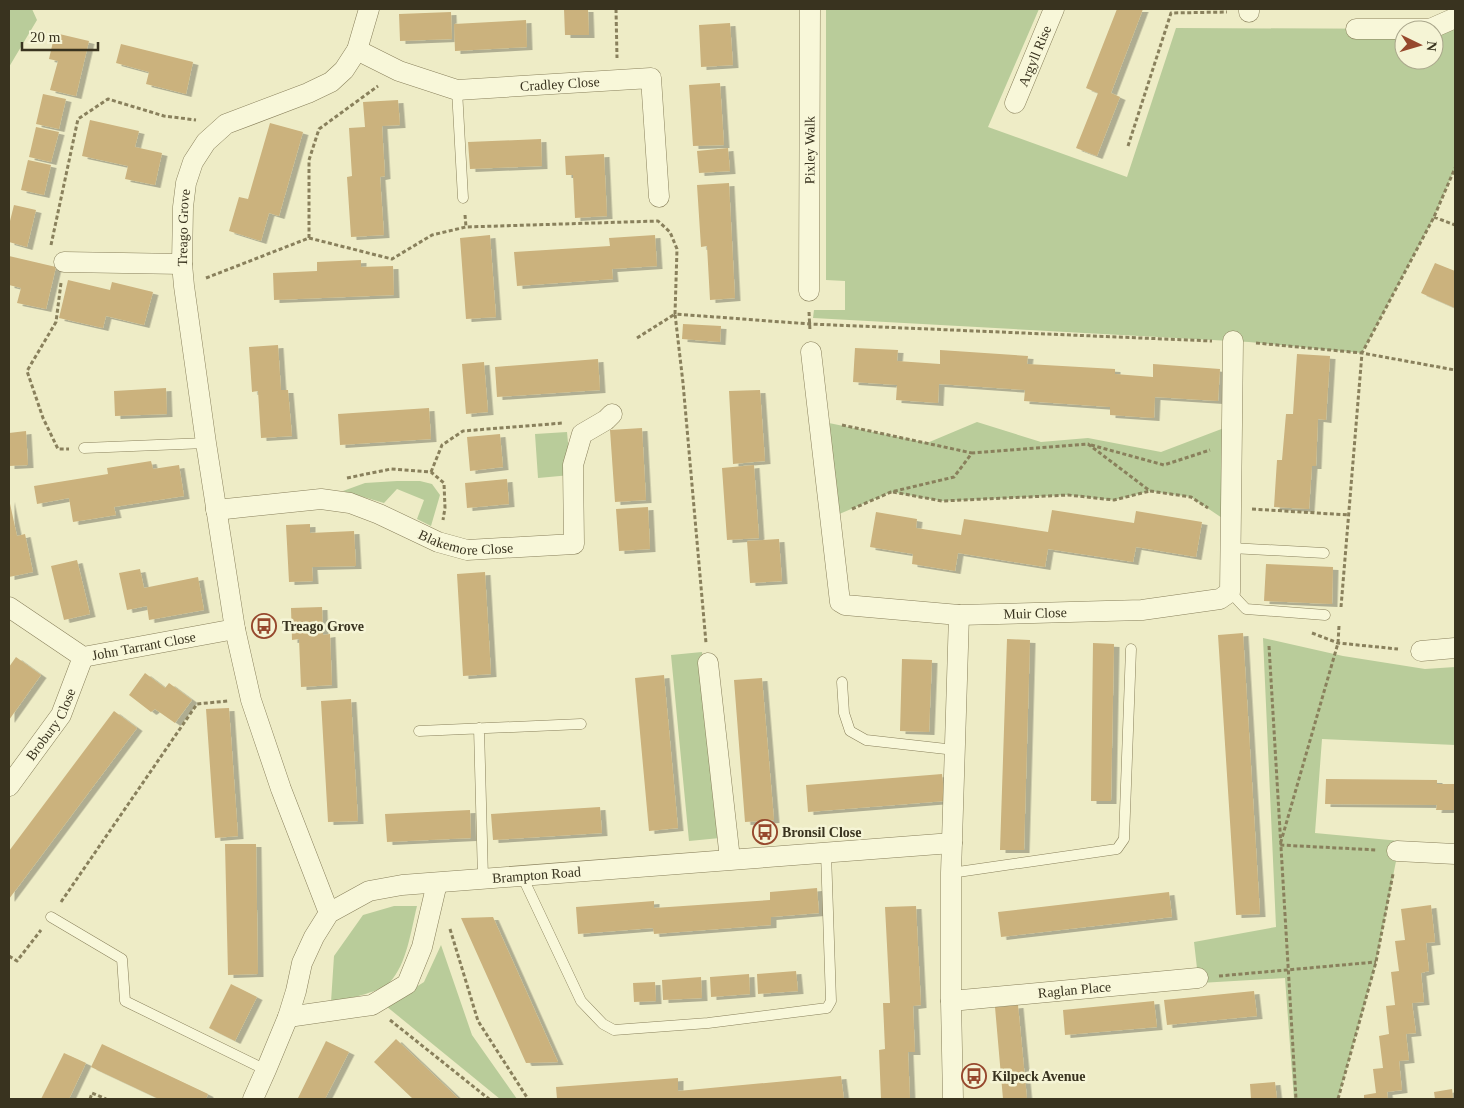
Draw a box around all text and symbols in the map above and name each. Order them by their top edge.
scale bar [22,20,99,52]
north arrow [1394,20,1444,70]
street label: Argyll Rise [1015,23,1054,89]
text: 20 m [30,29,61,45]
text: N [1424,40,1439,52]
street label: Cradley Close [520,74,600,94]
street label: Pixley Walk [802,116,817,184]
street label: Treago Grove [174,188,193,267]
street label: Blakemore Close [416,526,514,557]
street label: Muir Close [1003,605,1067,621]
bus stop icon: Treago Grove [251,613,277,639]
place label: Treago Grove [282,619,364,634]
street label: John Tarrant Close [91,629,197,663]
street label: Brobury Close [23,686,78,763]
bus stop icon: Bronsil Close [752,819,778,845]
place label: Bronsil Close [782,825,861,840]
street label: Brampton Road [491,864,581,886]
street label: Raglan Place [1037,979,1112,1000]
bus stop icon: Kilpeck Avenue [961,1063,987,1089]
place label: Kilpeck Avenue [992,1069,1085,1084]

